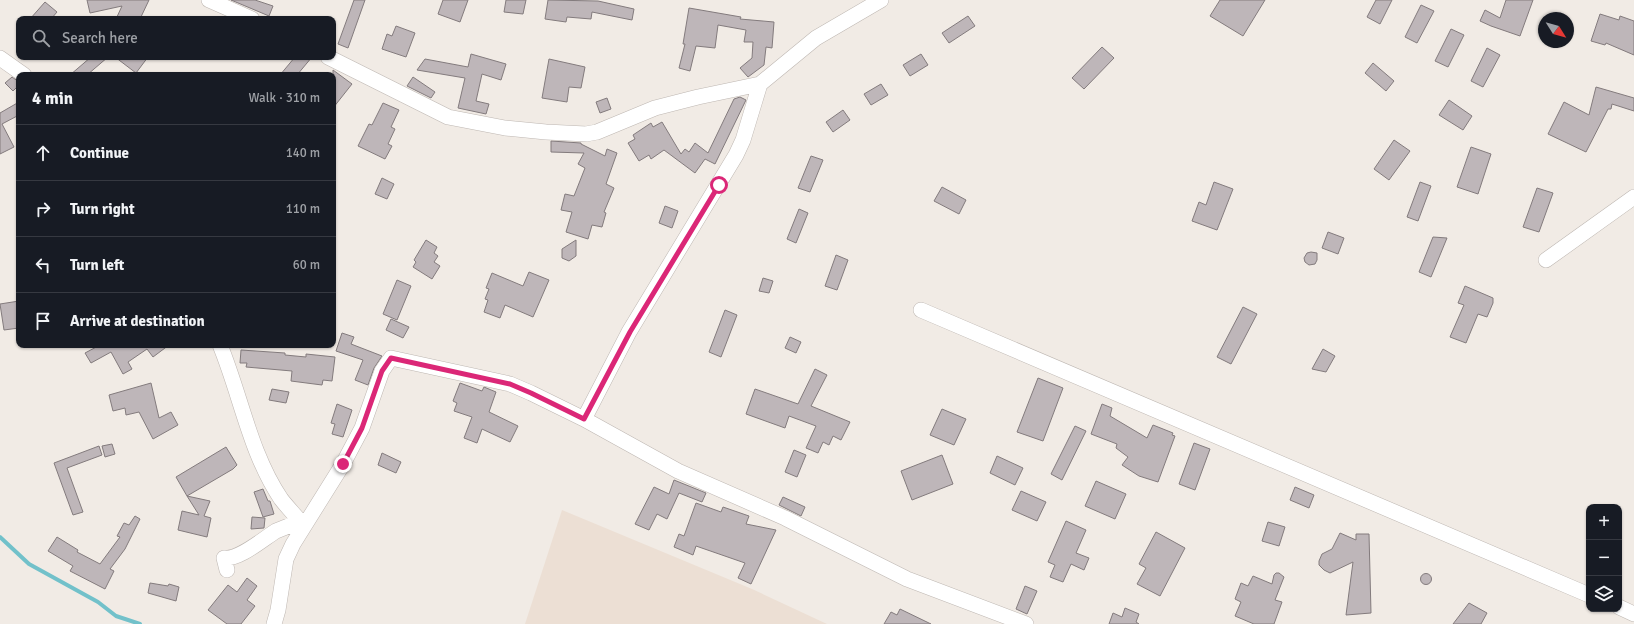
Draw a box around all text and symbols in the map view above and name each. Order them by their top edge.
north arrow [1538,12,1574,48]
search box [16,16,336,60]
icon: search [30,27,52,49]
text: Search here [62,29,138,47]
text: 4 min [32,88,73,109]
text: Walk · 310 m [249,90,320,106]
icon: ahead [32,142,54,164]
text: Continue [70,144,129,162]
text: 140 m [286,145,320,161]
route start [710,176,728,194]
icon: right [32,198,54,220]
text: Turn right [70,200,135,218]
text: 110 m [286,201,320,217]
icon: left [32,254,54,276]
text: Turn left [70,256,124,274]
text: 60 m [293,257,320,273]
icon: arrive [32,310,54,332]
text: Arrive at destination [70,312,205,330]
route end [334,455,352,473]
map controls [1586,504,1622,612]
button: + [1586,504,1622,540]
button: − [1586,540,1622,576]
button: layers [1586,576,1622,612]

